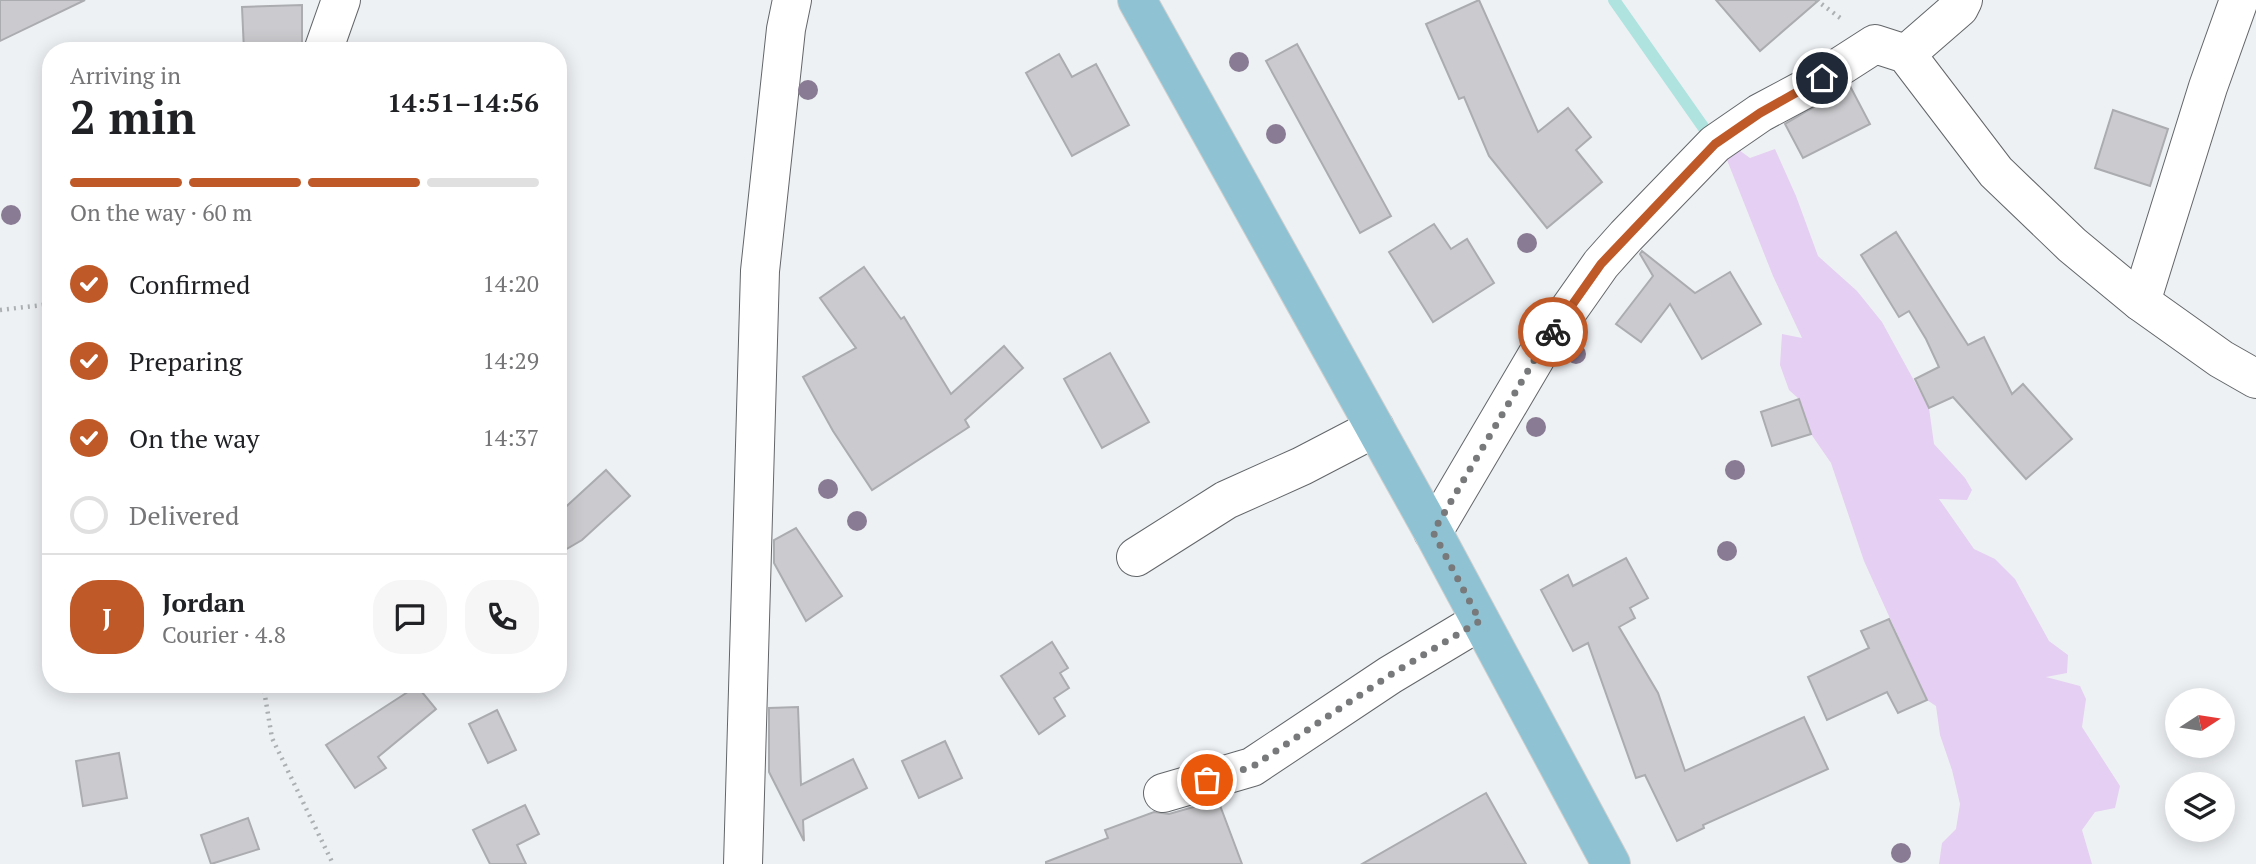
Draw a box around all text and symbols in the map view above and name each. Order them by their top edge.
pin [1792,48,1852,108]
icon: home [1803,59,1841,97]
text: Arriving in [70,60,181,91]
text: 14:51–14:56 [387,85,539,119]
text: 2 min [70,86,196,147]
text: On the way · 60 m [70,197,252,228]
icon: check [70,265,108,303]
text: Confirmed [129,267,250,301]
text: 14:20 [482,268,539,299]
courier [1518,297,1588,367]
icon: bike [1534,313,1572,351]
icon: check [70,342,108,380]
text: Preparing [129,344,242,378]
text: 14:29 [482,345,539,376]
icon: check [70,419,108,457]
text: On the way [129,421,260,455]
text: 14:37 [482,422,539,453]
text: Delivered [129,498,239,532]
button: chat [373,580,447,654]
button: phone [465,580,539,654]
text: Jordan [162,585,245,619]
text: J [102,600,112,634]
text: Courier · 4.8 [162,619,286,650]
north arrow [2165,688,2235,758]
map controls [2165,688,2235,842]
pin [1177,750,1237,810]
icon: bag [1188,761,1226,799]
button: layers [2165,772,2235,842]

